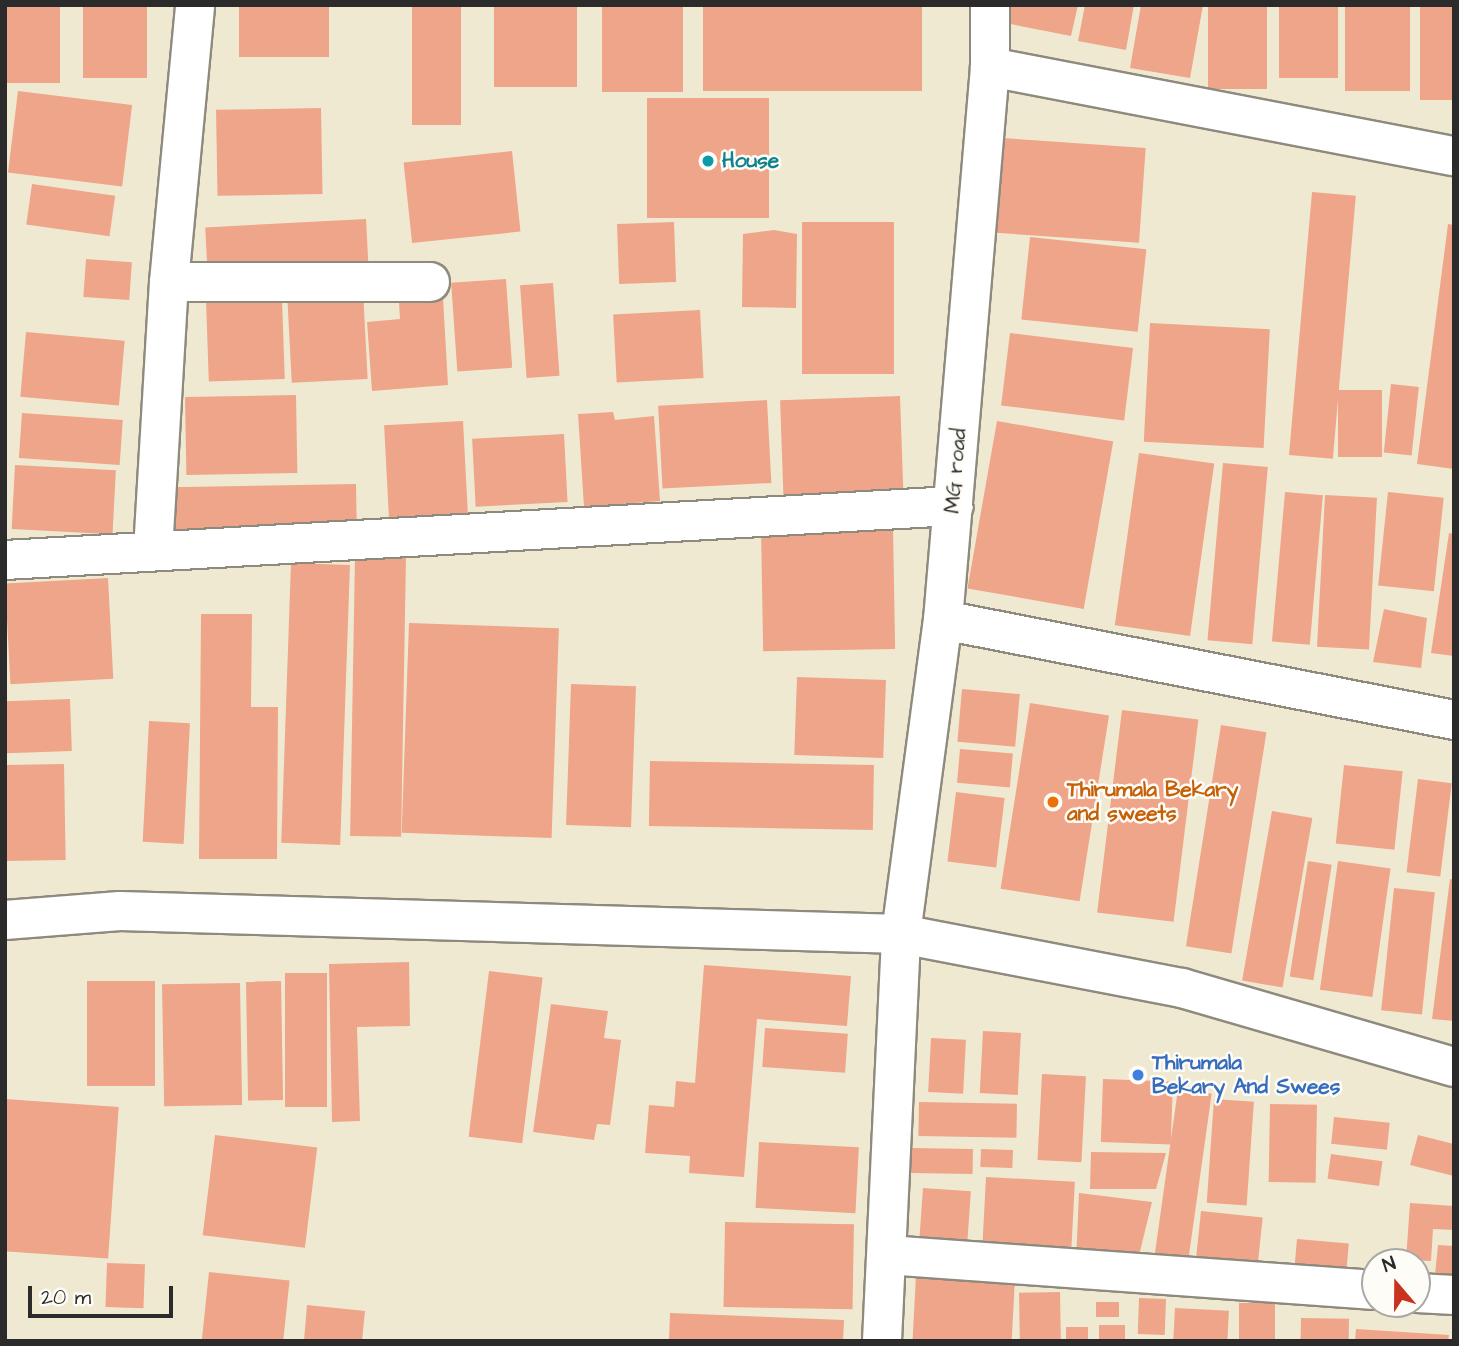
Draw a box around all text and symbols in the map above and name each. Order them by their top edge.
place label: House [722,148,779,174]
marker: House [700,153,716,169]
street label: MG road [940,427,972,515]
place label: Thirumala Bekary and sweets [1067,777,1238,827]
marker: Thirumala Bekary and sweets [1045,794,1061,810]
place label: Thirumala Bekary And Swees [1152,1050,1340,1100]
marker: Thirumala Bekary And Swees [1130,1067,1146,1083]
north arrow [1361,1248,1431,1318]
text: N [1379,1250,1400,1279]
scale bar [32,1272,177,1316]
text: 20 m [41,1283,91,1312]

